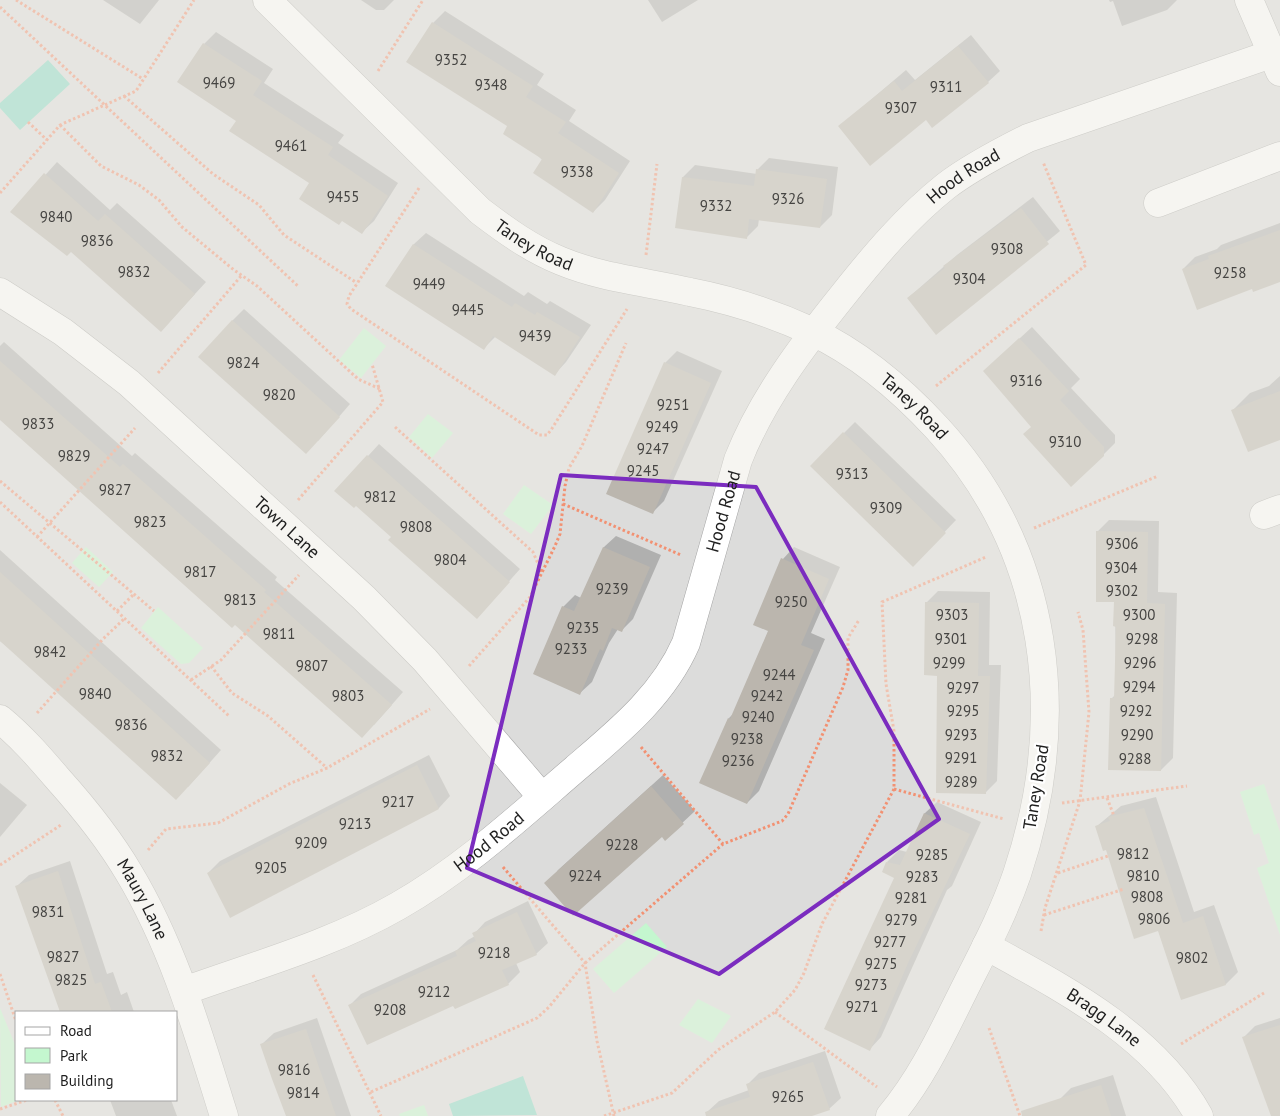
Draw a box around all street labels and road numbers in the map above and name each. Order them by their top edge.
street label: Hood Road [921,143,1004,209]
street label: Taney Road [490,214,576,276]
street label: Taney Road [876,368,954,444]
street label: Hood Road [700,468,745,555]
street label: Town Lane [249,491,325,563]
street label: Taney Road [1017,743,1054,831]
street label: Hood Road [449,806,529,877]
street label: Maury Lane [112,854,174,943]
street label: Bragg Lane [1063,982,1146,1052]

